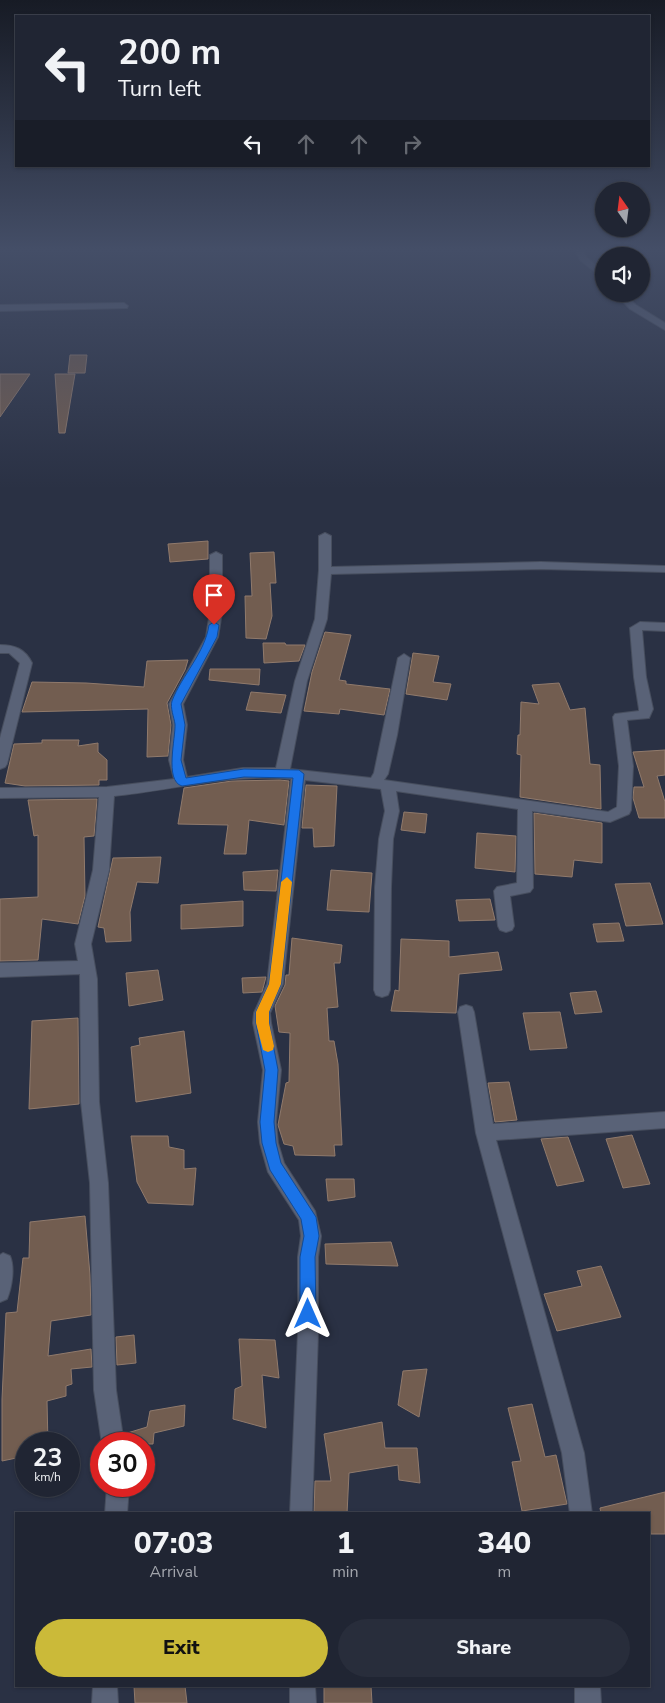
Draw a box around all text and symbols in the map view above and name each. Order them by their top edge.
text: 200 m [118,29,221,76]
icon: left [35,35,100,100]
text: Turn left [118,74,201,104]
icon: left [239,130,267,158]
icon: ahead [292,130,320,158]
icon: ahead [345,130,373,158]
icon: right [398,130,426,158]
north arrow [595,182,650,238]
map controls [595,182,650,302]
button: sound [595,247,650,302]
pin [193,574,235,625]
icon: arrive [200,581,228,609]
position arrow [281,1287,333,1339]
speed limit sign: 30 [90,1432,155,1497]
text: 23 [32,1441,63,1475]
text: km/h [34,1469,61,1485]
text: 07:03 [134,1523,213,1564]
text: 1 [336,1523,354,1564]
text: 340 [477,1523,531,1564]
text: Arrival [150,1561,198,1583]
text: min [332,1561,359,1583]
text: m [497,1561,511,1583]
button: Exit [35,1619,328,1677]
button: Share [338,1619,630,1677]

